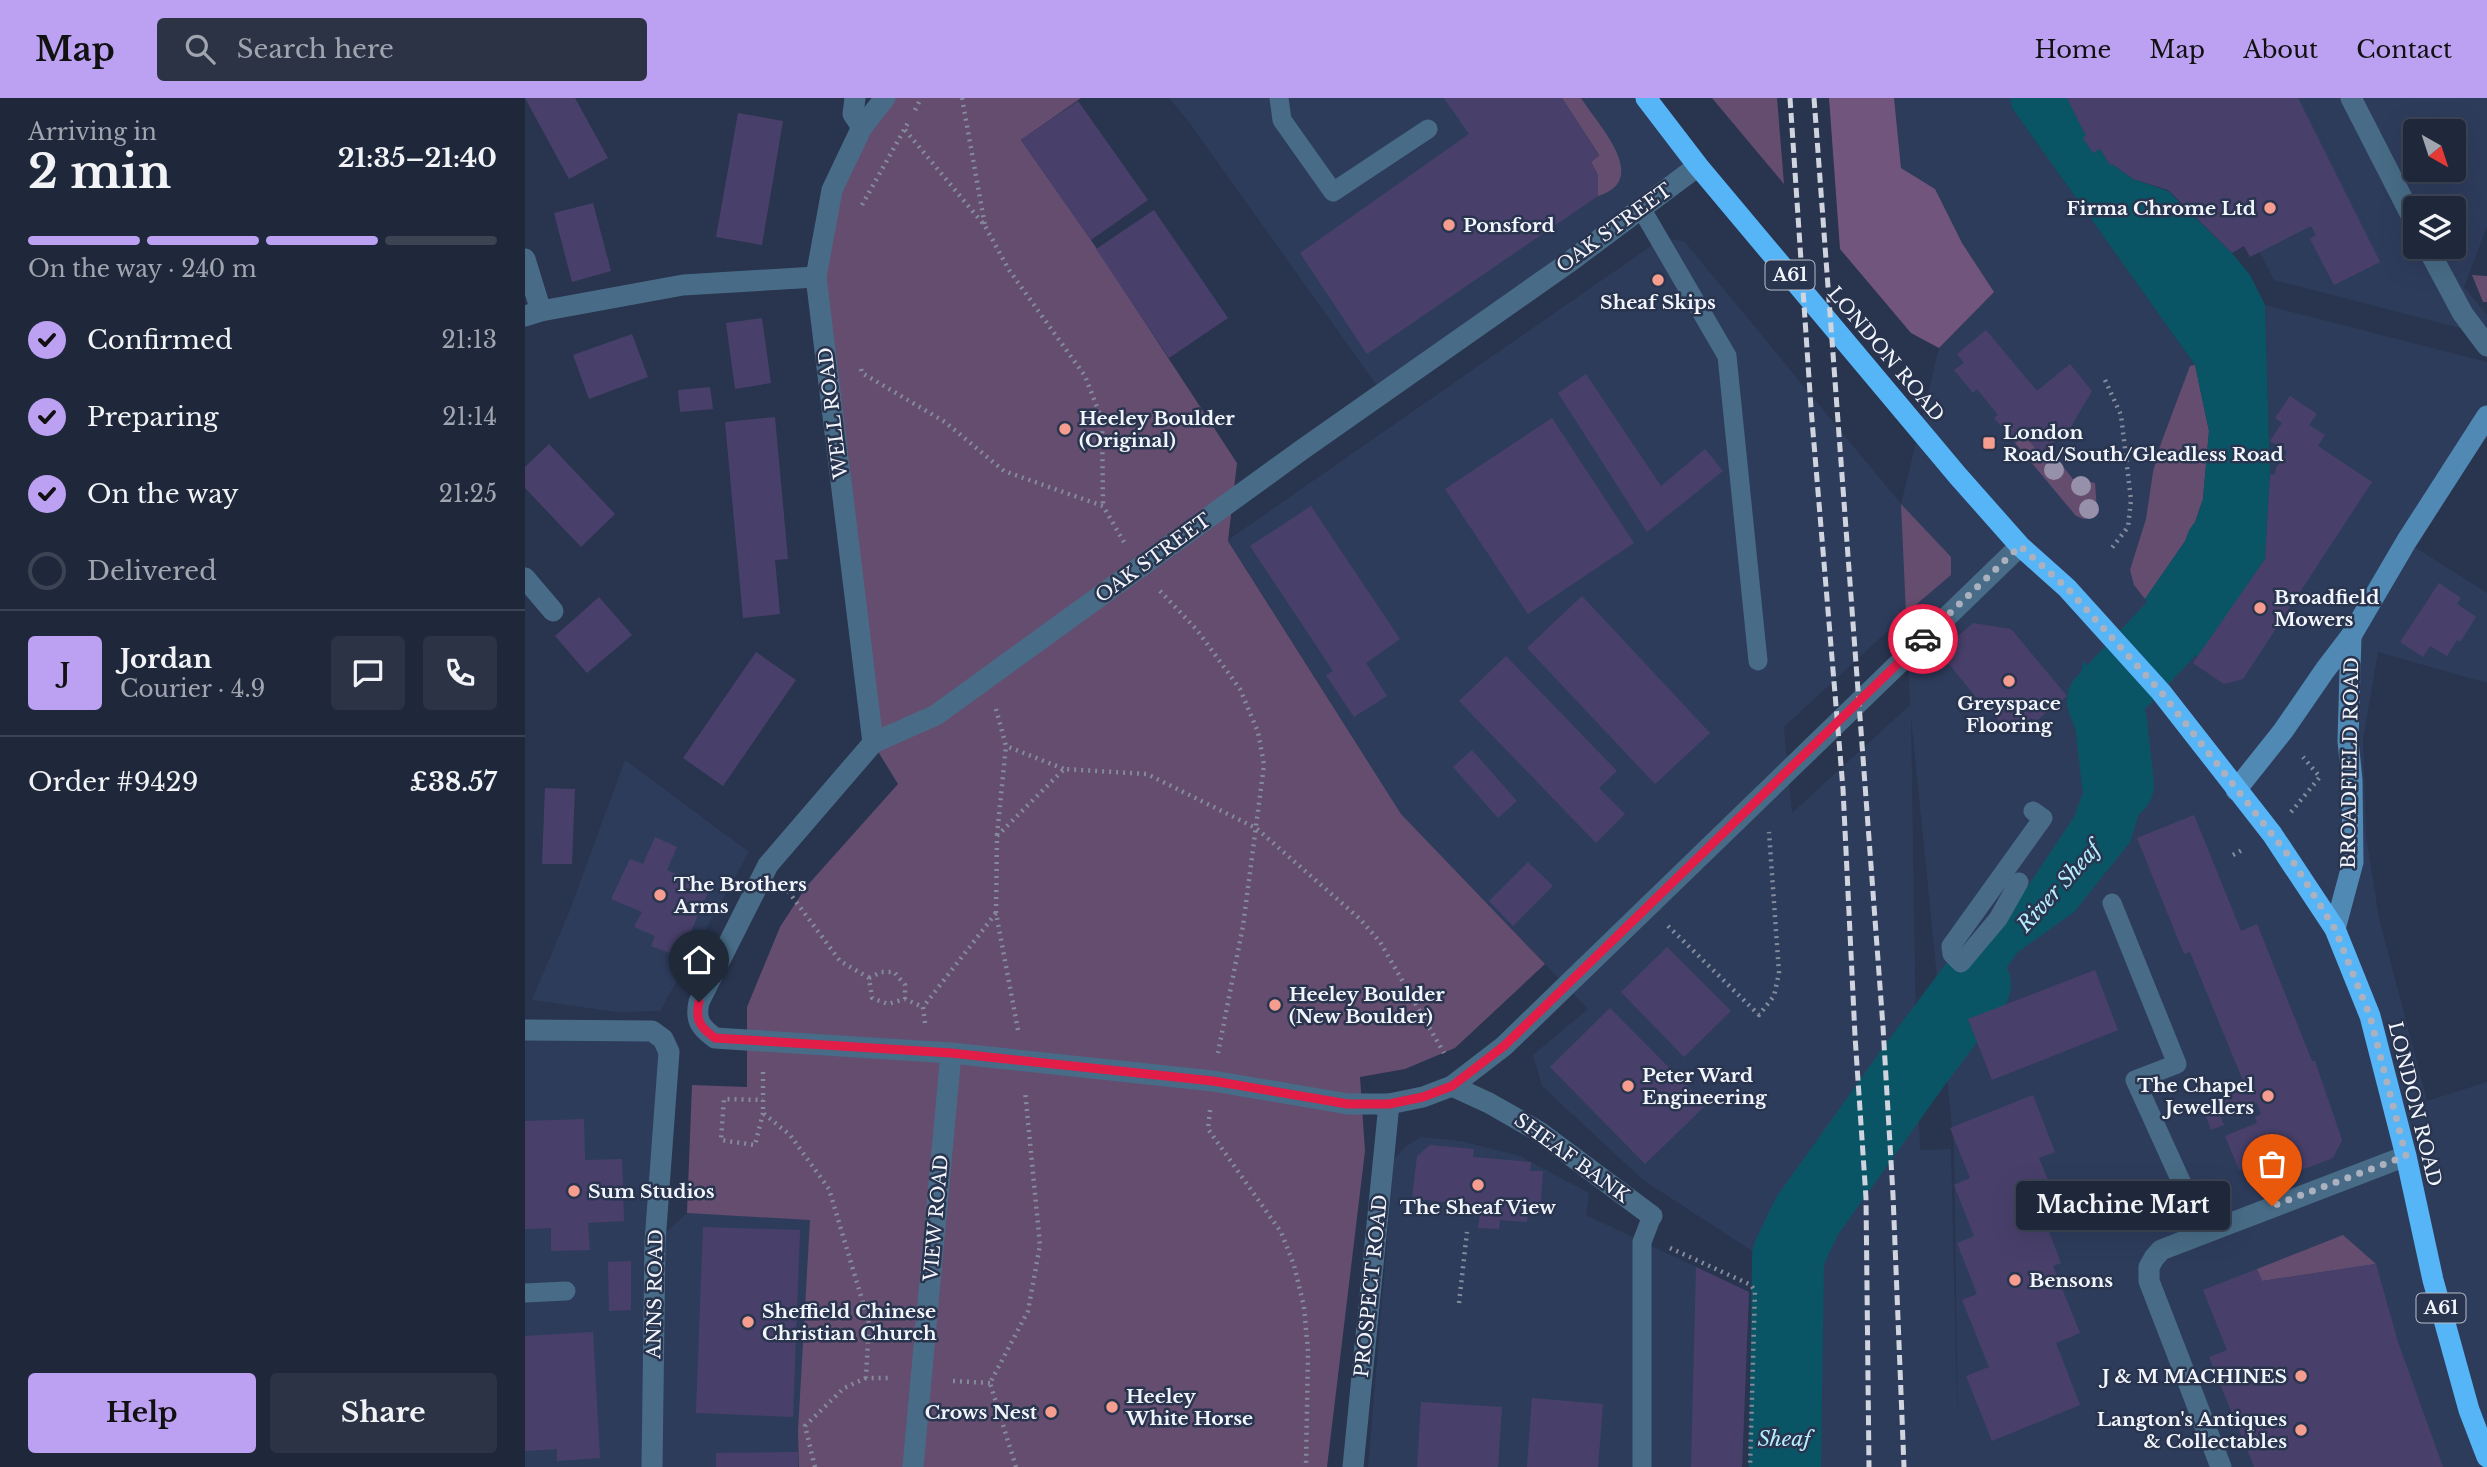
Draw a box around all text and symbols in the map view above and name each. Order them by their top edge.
search box [157,18,647,81]
text: Map [35,29,115,70]
icon: search [181,30,219,68]
text: Search here [237,33,394,65]
text: Home [2035,35,2111,64]
text: Map [2149,35,2205,64]
text: About [2243,35,2318,64]
text: Contact [2356,35,2452,64]
text: Arriving in [28,118,157,146]
north arrow [2403,119,2466,182]
map controls [2403,119,2466,259]
text: 21:35–21:40 [338,142,497,174]
text: 2 min [28,143,171,200]
street label: OAK STREET [1552,178,1676,278]
button: layers [2403,196,2466,259]
place label: Firma Chrome Ltd [2067,197,2256,220]
marker: Firma Chrome Ltd [2262,200,2278,216]
place label: Ponsford [1463,214,1555,237]
marker: Ponsford [1441,217,1457,233]
text: On the way · 240 m [28,255,257,283]
road number: A61 [1765,260,1815,290]
marker: Sheaf Skips [1650,272,1666,288]
street label: LONDON ROAD [1823,282,1949,426]
place label: Sheaf Skips [1600,291,1716,314]
icon: check [28,321,66,359]
text: Confirmed [87,324,232,356]
text: 21:13 [442,326,497,354]
street label: WELL ROAD [814,346,853,481]
icon: check [28,398,66,436]
text: Preparing [87,401,219,433]
text: 21:14 [442,403,497,431]
place label: Heeley Boulder (Original) [1079,407,1235,452]
marker: Heeley Boulder (Original) [1057,421,1073,437]
place label: London Road/South/Gleadless Road [2003,421,2284,466]
marker: London Road/South/Gleadless Road [1981,435,1997,451]
icon: check [28,475,66,513]
text: On the way [87,478,239,510]
text: 21:25 [439,480,497,508]
street label: OAK STREET [1091,508,1215,608]
text: Delivered [87,555,217,587]
place label: Broadfield Mowers [2274,586,2379,631]
marker: Broadfield Mowers [2252,600,2268,616]
courier [1888,604,1958,674]
icon: car [1904,620,1942,658]
button: chat [331,636,405,710]
button: phone [423,636,497,710]
text: Jordan [120,643,212,675]
text: J [60,657,70,689]
street label: BROADFIELD ROAD [2337,657,2363,869]
marker: Greyspace Flooring [2001,673,2017,689]
text: Courier · 4.9 [120,675,265,703]
place label: Greyspace Flooring [1957,692,2061,737]
text: Order #9429 [28,766,198,798]
text: £38.57 [410,766,497,798]
water label: River Sheaf [2011,833,2110,938]
place label: The Brothers Arms [673,873,807,918]
marker: The Brothers Arms [652,887,668,903]
pin [669,930,729,1002]
icon: home [680,941,718,979]
place label: Heeley Boulder (New Boulder) [1289,983,1445,1028]
marker: Heeley Boulder (New Boulder) [1267,997,1283,1013]
street label: LONDON ROAD [2383,1019,2447,1189]
place label: Peter Ward Engineering [1642,1064,1768,1109]
place label: The Chapel Jewellers [2137,1074,2254,1119]
marker: Peter Ward Engineering [1620,1078,1636,1094]
marker: The Chapel Jewellers [2260,1088,2276,1104]
street label: SHEAF BANK [1510,1108,1635,1208]
pin [2242,1134,2302,1206]
icon: bag [2253,1145,2291,1183]
street label: VIEW ROAD [919,1154,953,1283]
marker: The Sheaf View [1470,1177,1486,1193]
place label: Sum Studios [588,1180,715,1203]
callout: Machine Mart [2017,1182,2230,1230]
marker: Sum Studios [566,1183,582,1199]
text: Machine Mart [2036,1191,2210,1219]
street label: PROSPECT ROAD [1350,1193,1392,1379]
place label: The Sheaf View [1400,1196,1556,1219]
street label: ANNS ROAD [642,1229,668,1360]
place label: Bensons [2029,1269,2113,1292]
marker: Bensons [2007,1272,2023,1288]
road number: A61 [2417,1294,2465,1322]
place label: Sheffield Chinese Christian Church [762,1300,937,1345]
marker: Sheffield Chinese Christian Church [740,1314,756,1330]
place label: J & M MACHINES [2098,1365,2287,1388]
marker: J & M MACHINES [2293,1368,2309,1384]
button: Help [28,1373,256,1453]
button: Share [270,1373,497,1453]
place label: Heeley White Horse [1125,1385,1253,1430]
marker: Heeley White Horse [1104,1399,1120,1415]
place label: Crows Nest [925,1401,1038,1424]
marker: Crows Nest [1043,1404,1059,1420]
place label: Langton's Antiques & Collectables [2097,1408,2287,1453]
marker: Langton's Antiques & Collectables [2293,1422,2309,1438]
water label: Sheaf [1758,1426,1815,1452]

